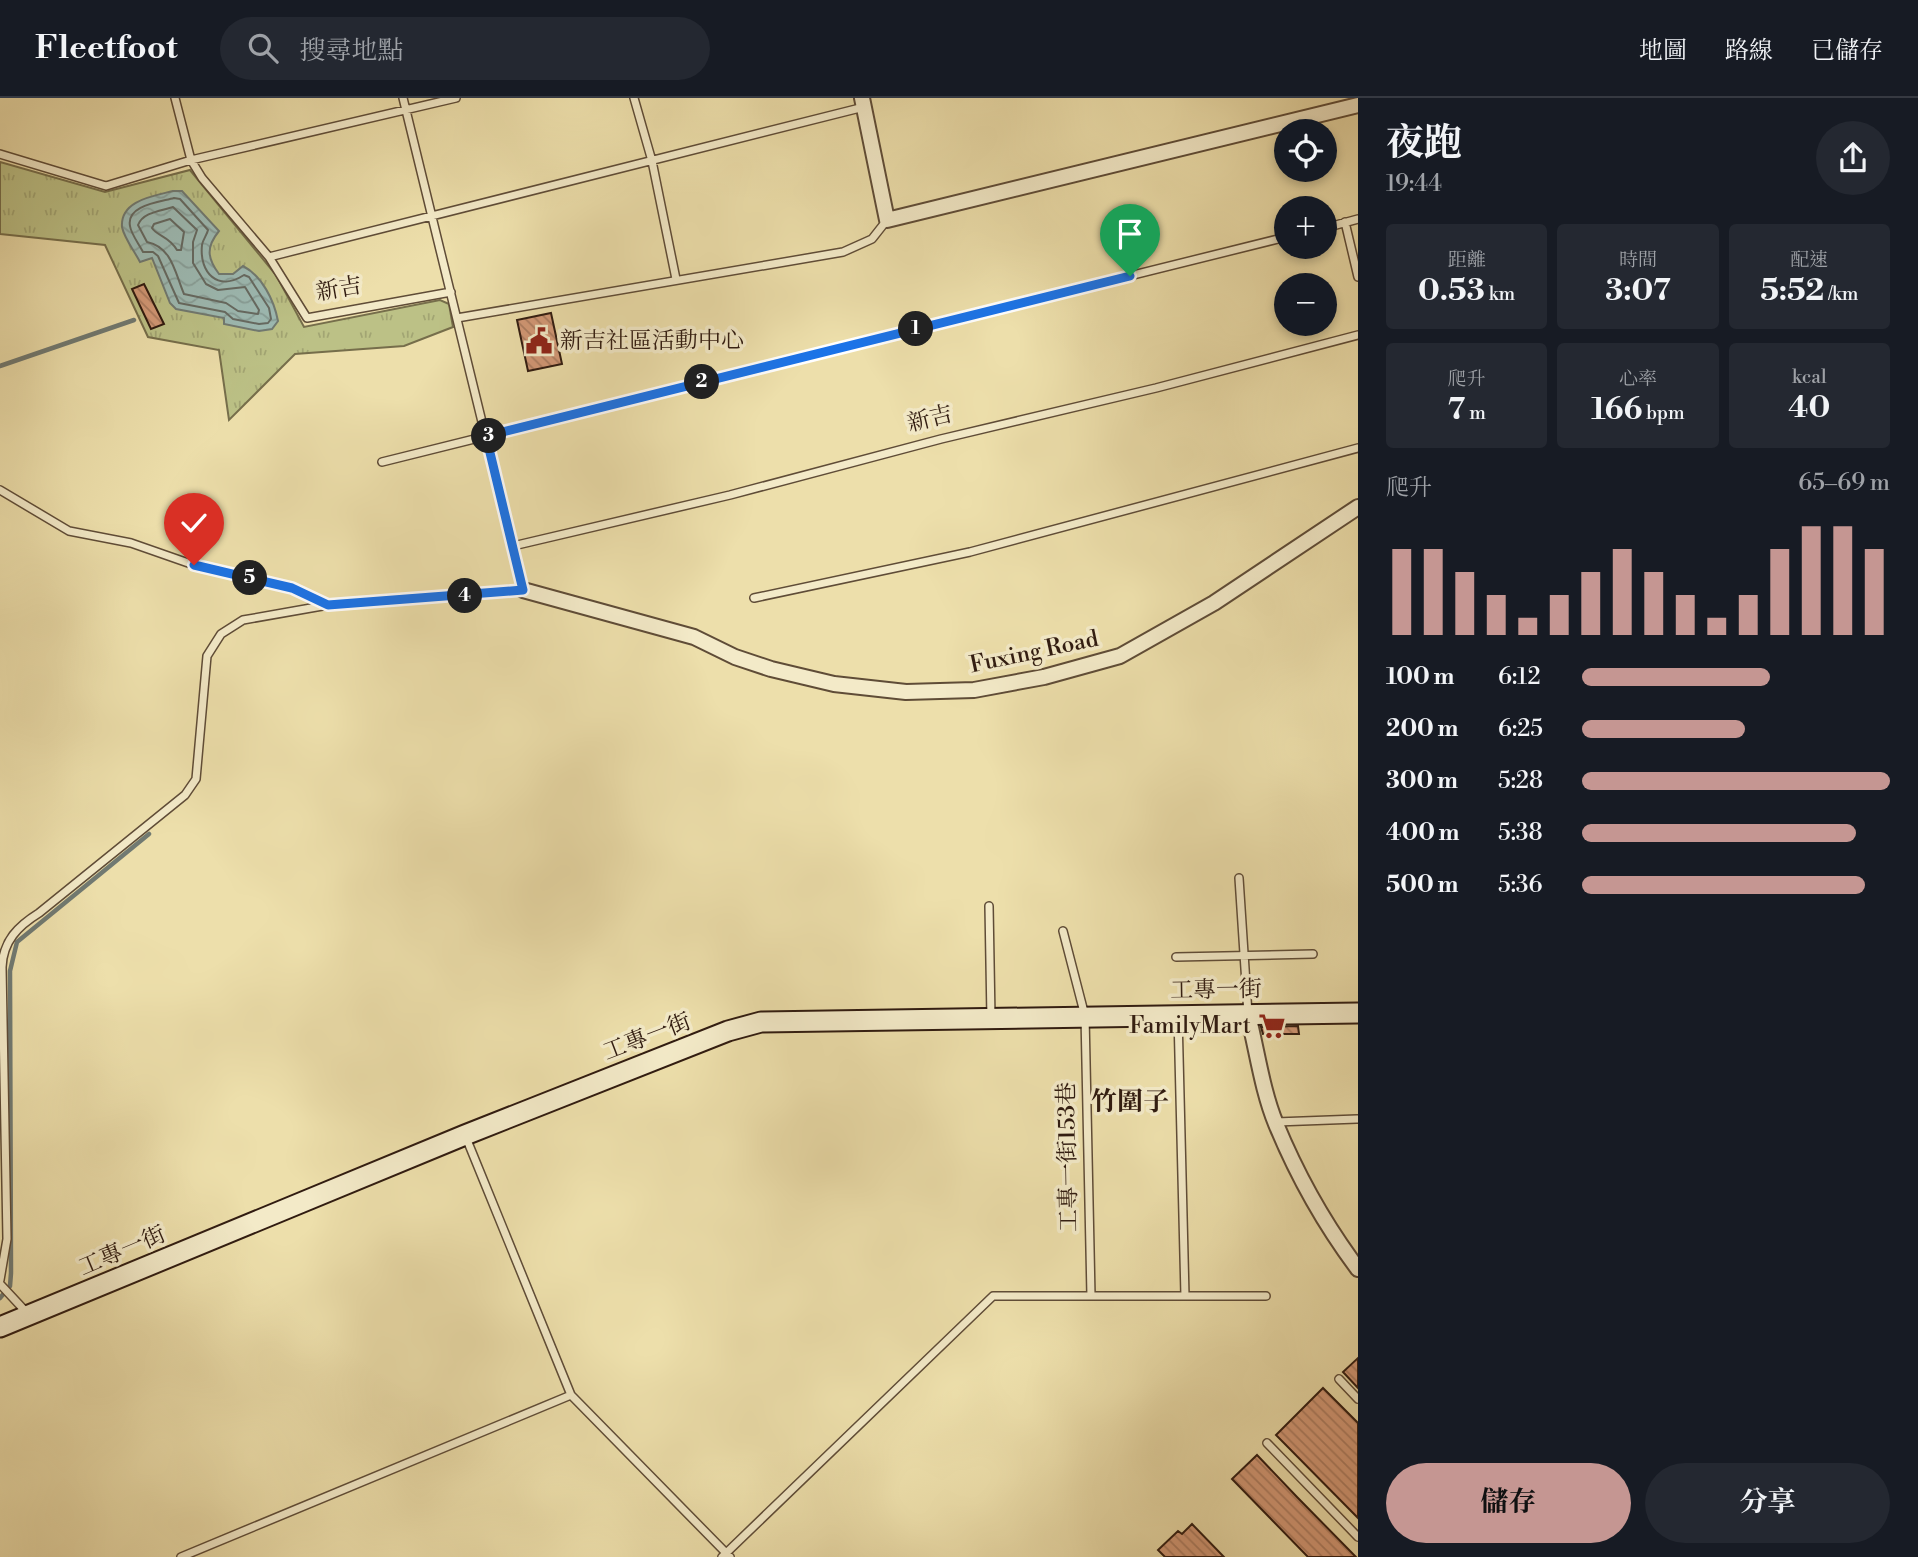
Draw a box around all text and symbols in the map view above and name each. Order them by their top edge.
search box [220,17,710,80]
text: Fleetfoot [35,28,178,69]
icon: search [244,29,282,67]
text: 搜尋地點 [300,35,404,67]
text: 地圖 [1639,36,1687,66]
text: 路線 [1725,36,1773,66]
text: 已儲存 [1811,36,1883,66]
map controls [1274,119,1337,336]
button: locate [1274,119,1337,182]
text: 夜跑 [1386,120,1462,167]
button: share [1816,121,1890,195]
text: 19:44 [1386,170,1442,198]
button: + [1274,196,1337,259]
pin [1100,204,1160,276]
icon: arrive [1111,215,1149,253]
text: 距離 [1448,248,1486,272]
text: 時間 [1619,248,1657,272]
text: 配速 [1790,248,1828,272]
street label: 新吉 [314,271,364,307]
text: 0.53 [1418,272,1485,310]
text: 3:07 [1605,272,1671,310]
text: 5:52 [1760,272,1824,310]
button: − [1274,273,1337,336]
text: km [1485,282,1515,306]
text: /km [1824,282,1858,306]
pin: 1 [898,312,934,346]
text: 1 [911,316,920,340]
public building icon: 新吉社區活動中心 [524,326,554,356]
place label: 新吉社區活動中心 [560,327,744,355]
pin: 2 [684,364,720,400]
text: kcal [1792,365,1827,389]
text: 爬升 [1448,367,1486,391]
text: 心率 [1619,367,1657,391]
text: 2 [696,369,707,393]
text: 40 [1788,389,1830,427]
text: 7 [1448,391,1465,429]
text: 166 [1591,391,1642,429]
street label: 新吉 [904,400,956,438]
text: m [1465,401,1486,425]
text: bpm [1642,401,1685,425]
pin: 3 [472,418,506,454]
text: 3 [483,423,494,447]
text: 65–69 m [1798,469,1890,497]
text: 爬升 [1386,474,1432,502]
pin [164,493,224,565]
icon: check [175,504,213,542]
pin: 5 [232,560,268,596]
text: 5 [244,565,255,589]
pin: 4 [448,578,482,614]
text: 4 [458,583,471,607]
street label: Fuxing Road [967,625,1101,679]
text: 100 m [1386,663,1454,691]
text: 6:12 [1498,663,1541,691]
text: 200 m [1386,715,1458,743]
text: 6:25 [1498,715,1543,743]
text: 300 m [1386,767,1458,795]
text: 5:28 [1498,767,1543,795]
text: 400 m [1386,819,1459,847]
text: 5:38 [1498,819,1543,847]
text: 500 m [1386,871,1458,899]
text: 5:36 [1498,871,1543,899]
street label: 工專一街 [1170,975,1262,1005]
street label: 工專一街 [599,1007,695,1067]
supermarket icon: FamilyMart [1257,1011,1287,1041]
place label: FamilyMart [1129,1012,1251,1040]
street label: 工專一街153巷 [1053,1082,1083,1232]
district label: 竹圍子 [1091,1086,1169,1118]
street label: 工專一街 [74,1220,170,1282]
button: 儲存 [1386,1463,1631,1543]
button: 分享 [1645,1463,1890,1543]

